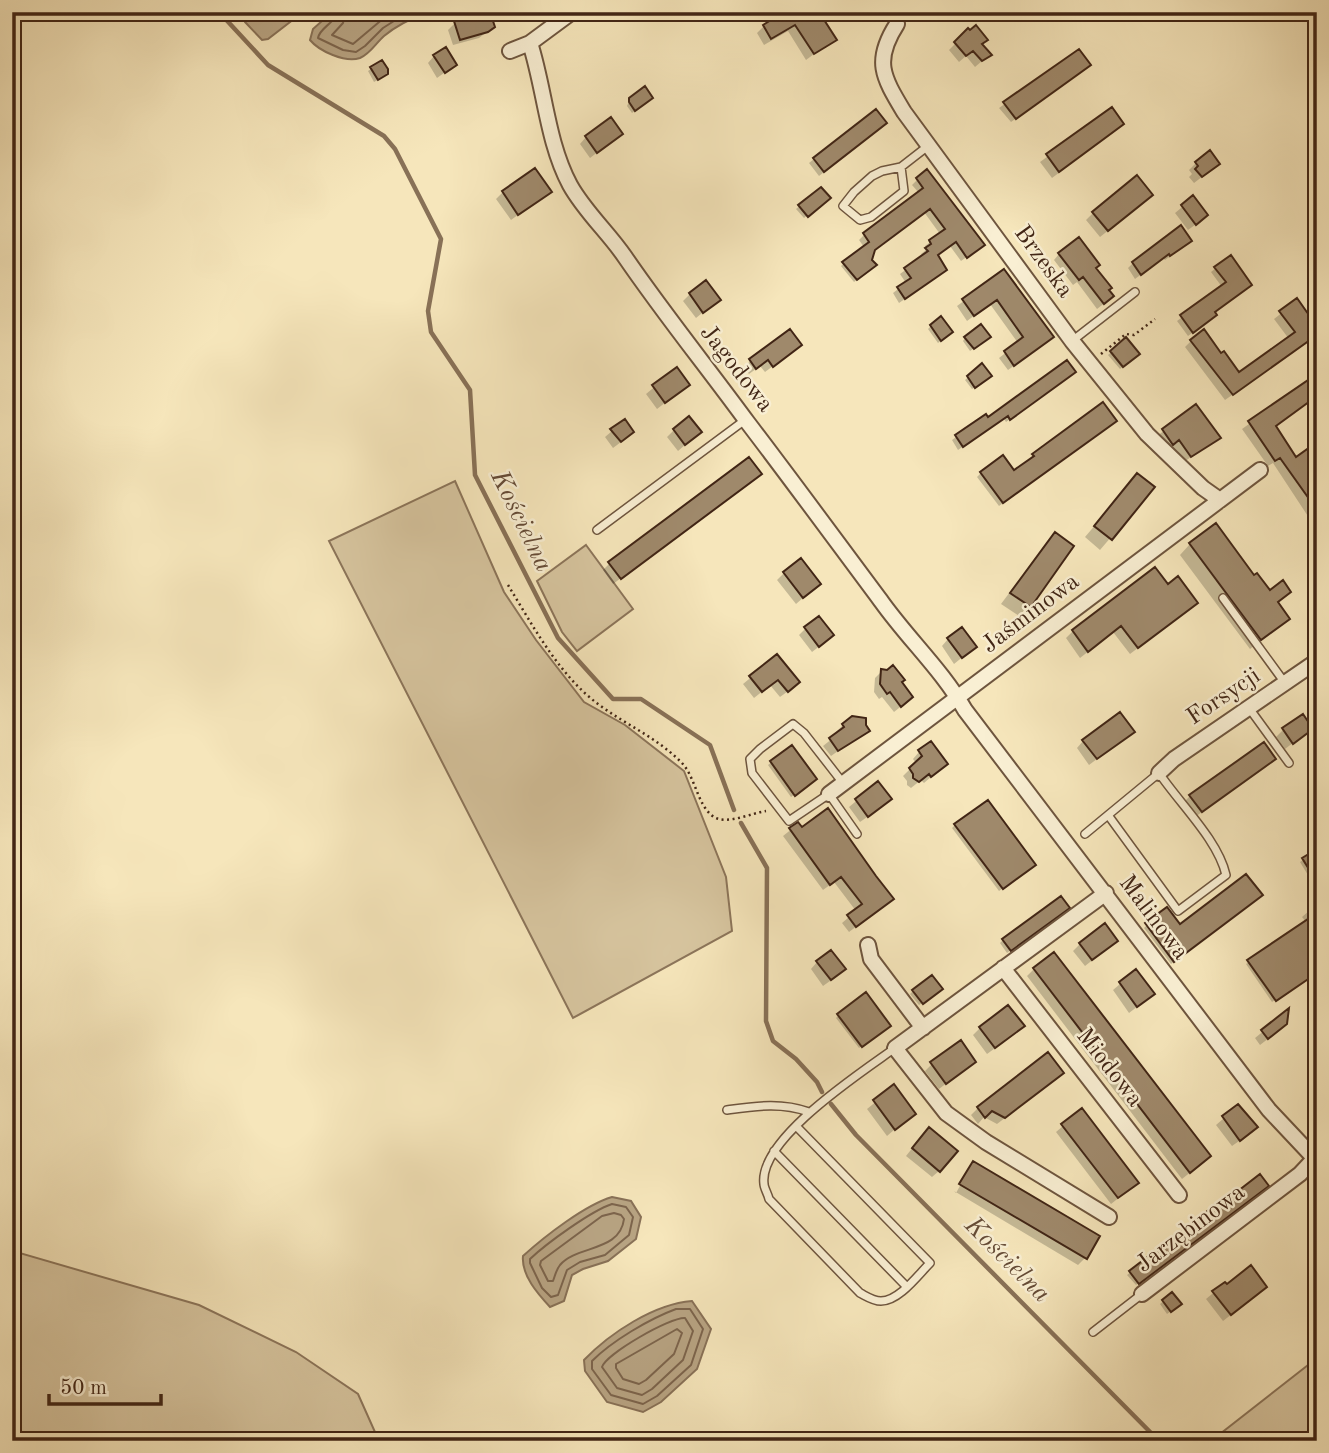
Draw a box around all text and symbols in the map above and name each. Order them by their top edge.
street label: Brzeska [1009,221,1077,303]
street label: Jagodowa [695,321,777,417]
water label: Kościelna [485,465,557,576]
street label: Jaśminowa [978,570,1084,658]
street label: Forsycji [1183,664,1265,730]
street label: Malinowa [1114,871,1192,965]
street label: Miodowa [1071,1024,1147,1112]
street label: Jarzębinowa [1132,1180,1250,1277]
water label: Kościelna [958,1211,1055,1308]
scale bar [49,1362,161,1406]
text: 50 m [60,1378,107,1399]

